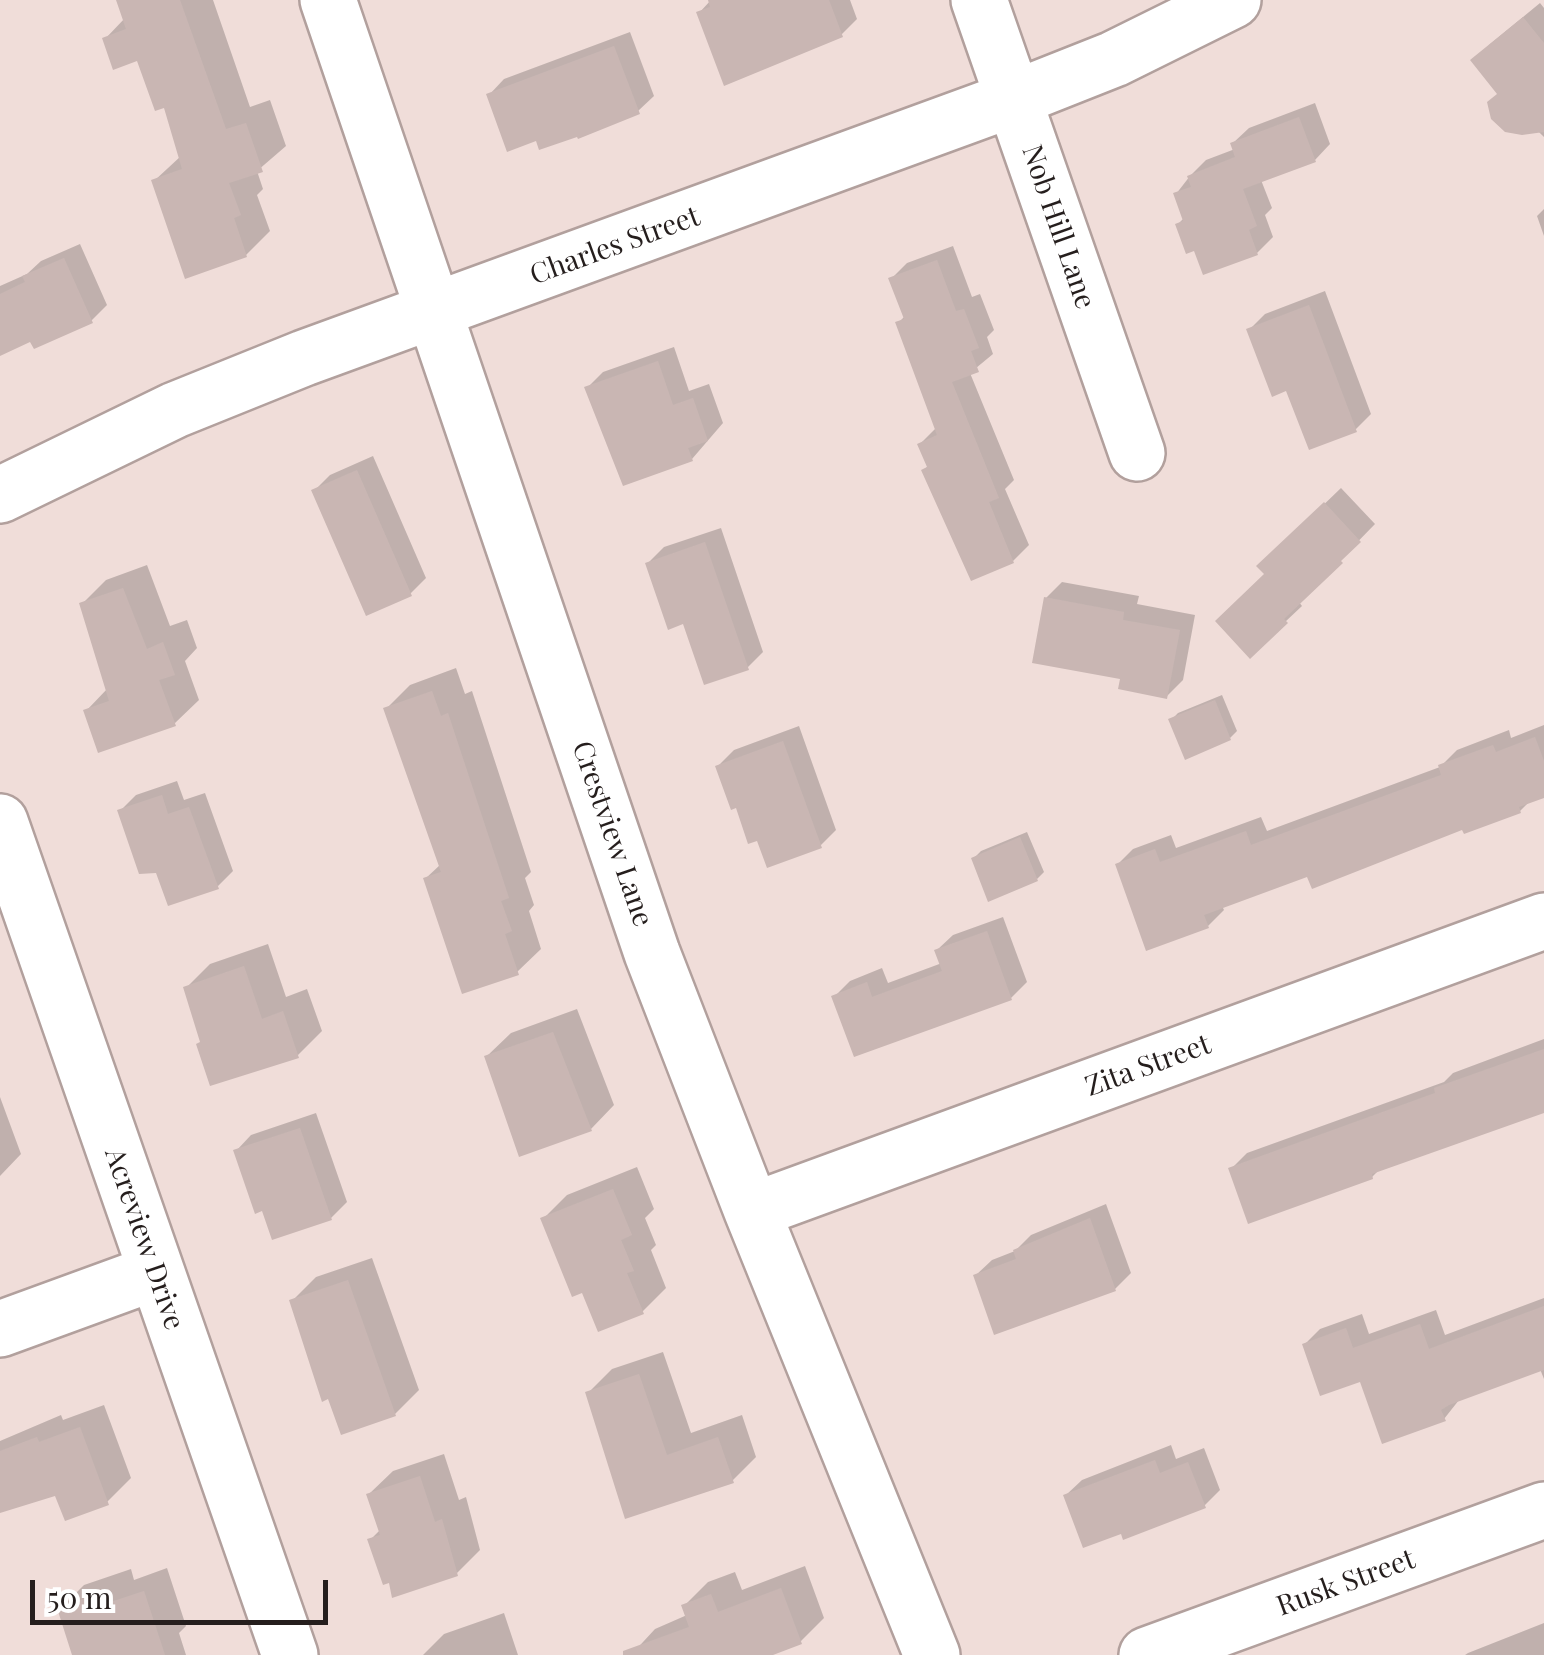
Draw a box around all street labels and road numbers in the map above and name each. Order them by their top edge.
street label: Nob Hill Lane [1014,141,1102,313]
street label: Charles Street [526,200,704,292]
street label: Crestview Lane [565,737,659,931]
street label: Zita Street [1081,1028,1215,1104]
street label: Acreview Drive [97,1144,191,1334]
street label: Rusk Street [1272,1543,1420,1623]

